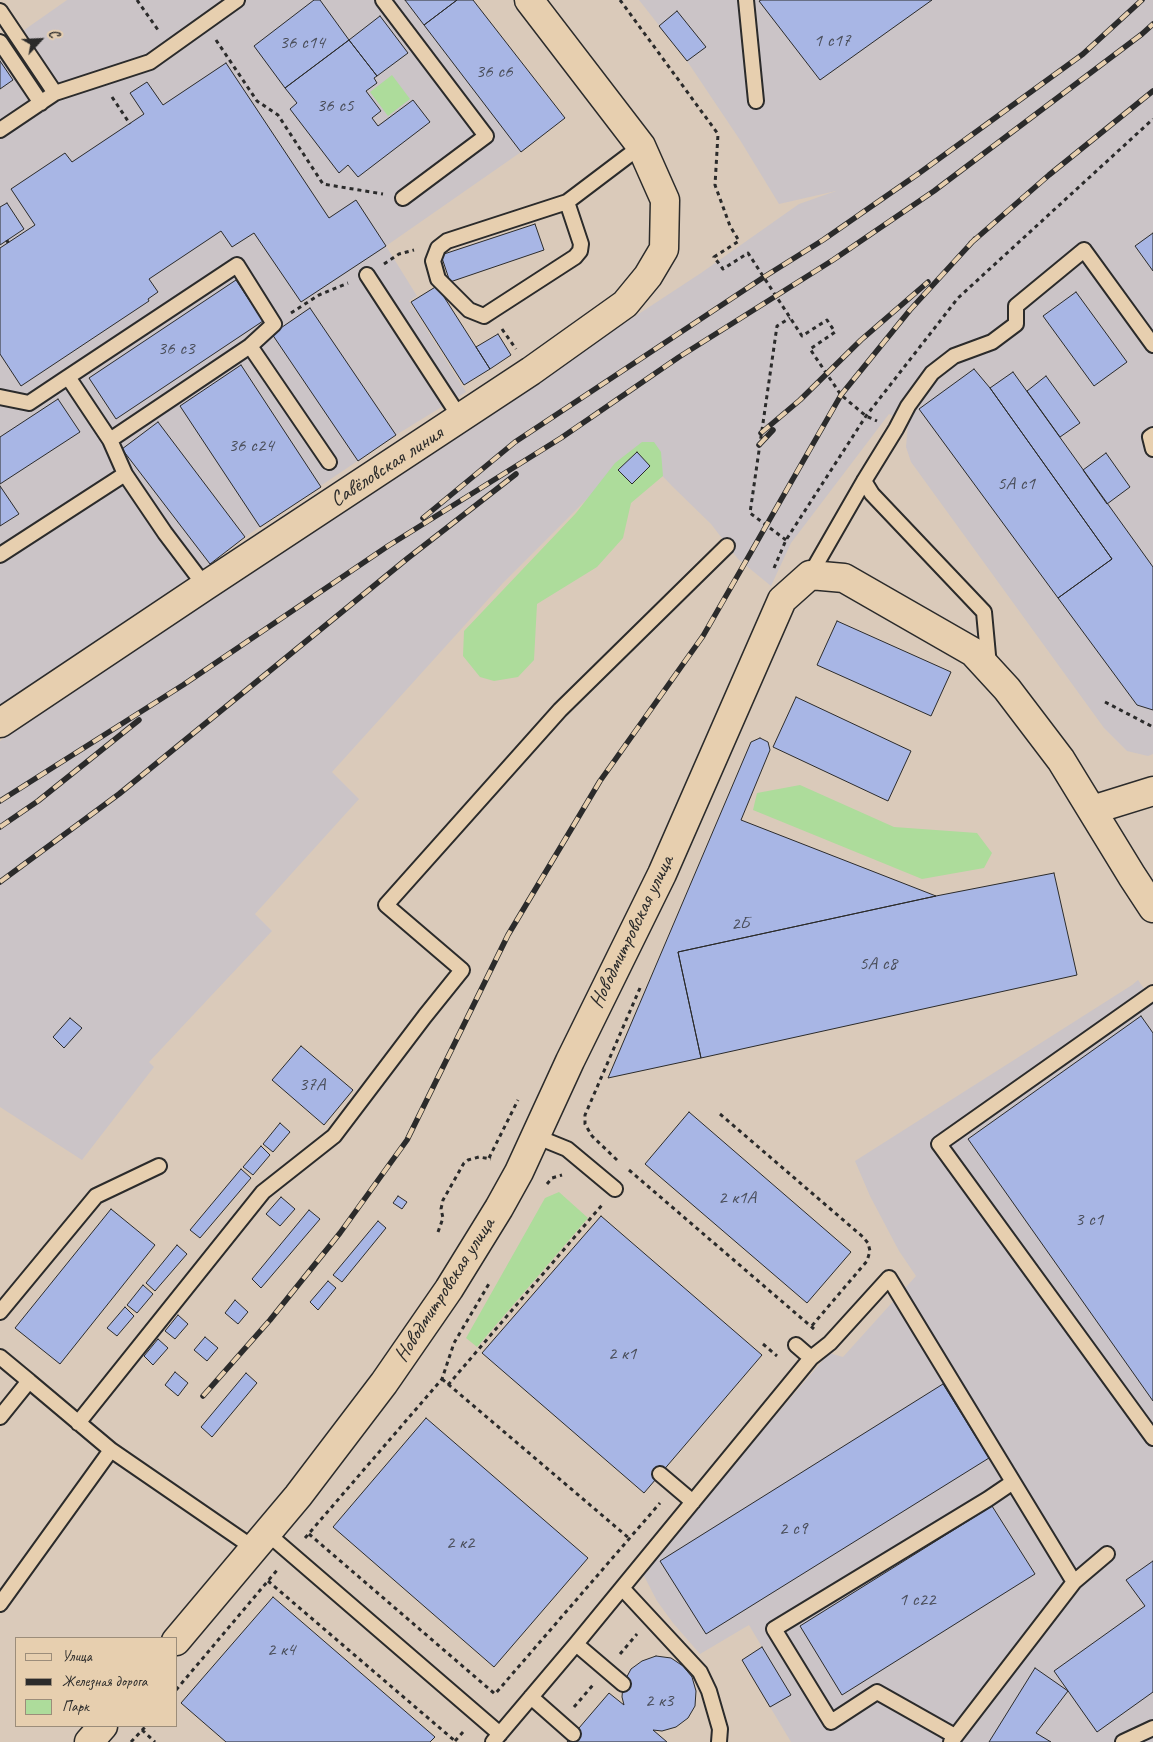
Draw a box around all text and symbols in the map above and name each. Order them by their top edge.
north arrow [15,15,65,65]
text: С [45,27,63,40]
house number: 1 с17 [814,30,850,52]
house number: 36 с14 [279,32,325,54]
house number: 36 с6 [476,61,512,83]
house number: 36 с5 [317,95,353,117]
house number: 36 с3 [158,338,194,360]
street label: Савёловская линия [326,421,448,513]
house number: 36 с24 [228,435,274,457]
house number: 5А с1 [997,473,1035,495]
street label: Новодмитровская улица [584,852,680,1012]
house number: 2Б [731,913,749,935]
house number: 5А с8 [859,953,897,975]
house number: 37А [299,1074,325,1096]
house number: 2 к1А [718,1187,756,1209]
house number: 3 с1 [1075,1209,1103,1231]
street label: Новодмитровская улица [389,1213,501,1367]
house number: 2 к1 [608,1343,636,1365]
house number: 2 с9 [779,1518,807,1540]
house number: 2 к2 [446,1532,474,1554]
house number: 1 с22 [899,1589,935,1611]
legend [15,1637,178,1727]
house number: 2 к4 [267,1639,295,1661]
text: Улица [62,1647,92,1666]
text: Железная дорога [62,1672,147,1691]
house number: 2 к3 [645,1690,673,1712]
text: Парк [62,1697,89,1716]

